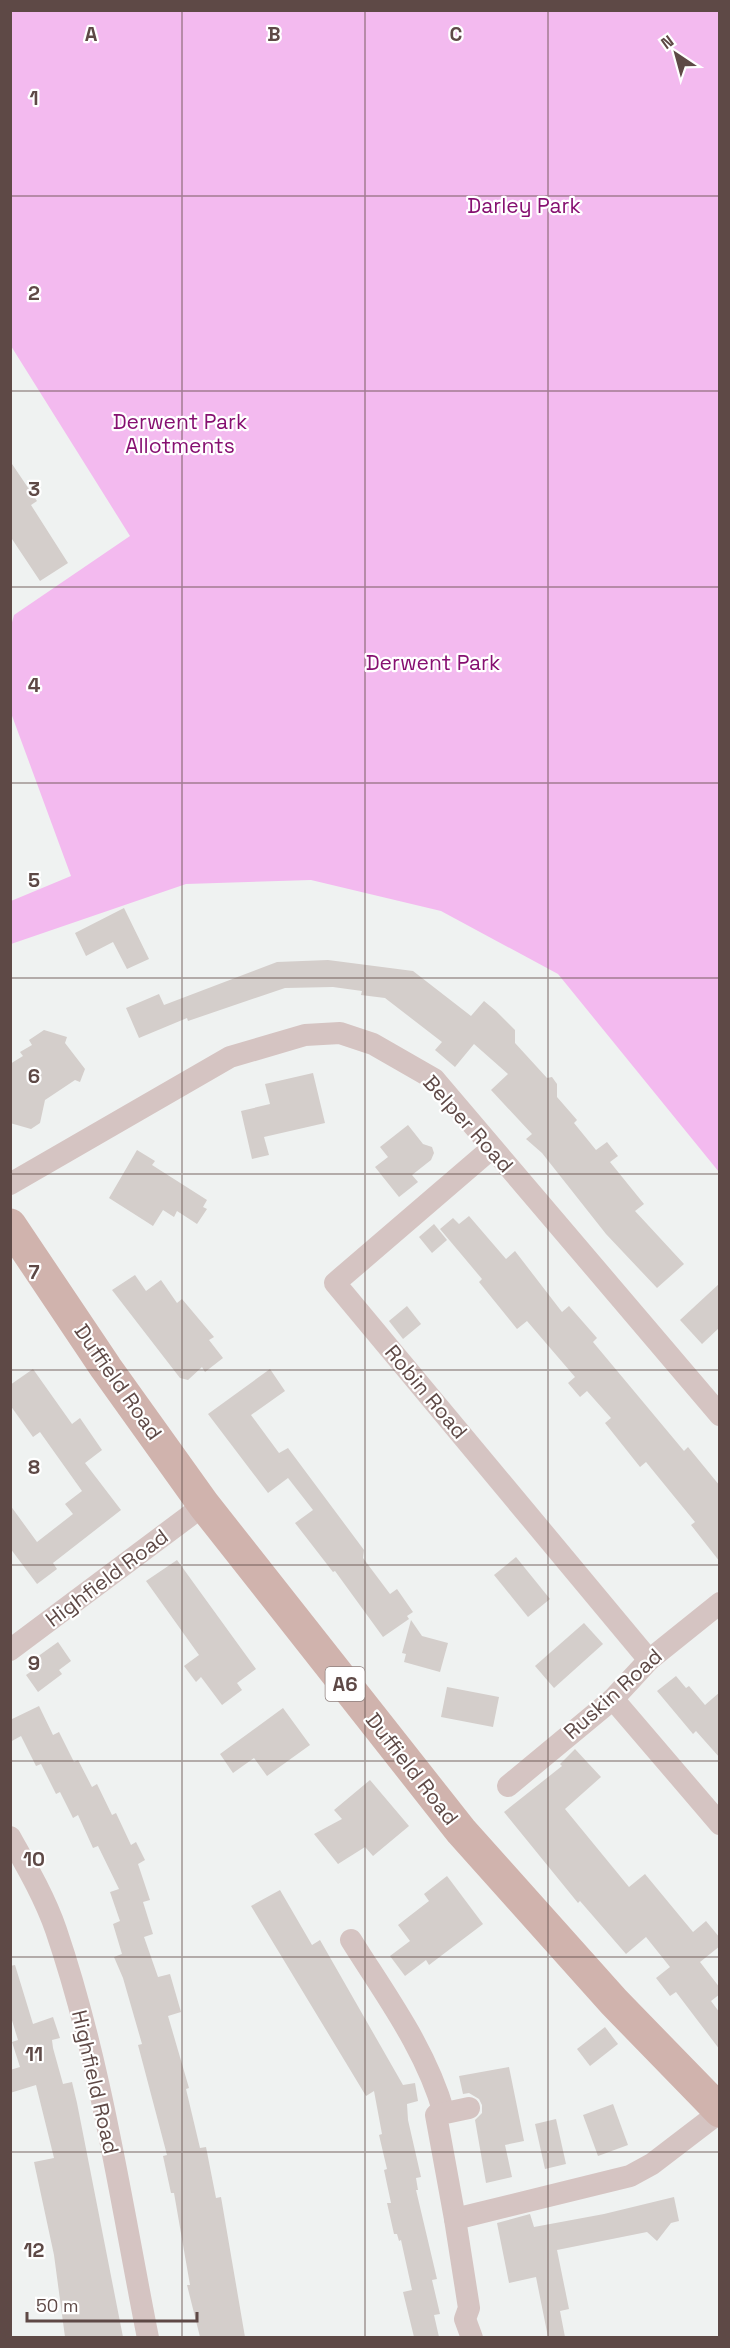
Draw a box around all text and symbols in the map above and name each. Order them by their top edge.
text: A [85,21,98,47]
text: B [267,21,281,47]
text: C [450,21,463,47]
north arrow [646,24,706,84]
text: N [657,31,678,54]
text: 1 [29,85,39,111]
park label: Darley Park [467,192,581,219]
text: 2 [28,280,40,306]
park label: Derwent Park Allotments [113,408,247,459]
text: 3 [28,476,40,502]
park label: Derwent Park [366,649,500,676]
text: 4 [28,672,41,698]
text: 5 [28,867,40,893]
text: 6 [28,1063,40,1089]
street label: Belper Road [417,1069,519,1178]
text: 7 [28,1259,40,1285]
street label: Duffield Road [68,1318,168,1445]
street label: Robin Road [379,1339,474,1444]
text: 8 [28,1454,40,1480]
street label: Highfield Road [40,1523,174,1633]
street label: Ruskin Road [558,1642,668,1745]
text: 9 [28,1650,40,1676]
road number: A6 [326,1667,364,1701]
street label: Duffield Road [360,1707,465,1830]
text: 10 [23,1846,45,1872]
street label: Highfield Road [66,2007,125,2157]
text: 11 [25,2041,43,2067]
text: 12 [24,2237,45,2263]
scale bar [27,2285,196,2323]
text: 50 m [36,2294,78,2317]

